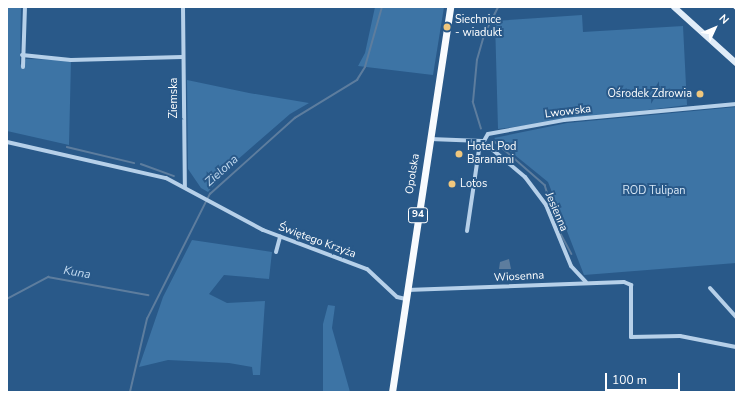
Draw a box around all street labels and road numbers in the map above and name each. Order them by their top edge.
street label: Ziemska [167,78,181,118]
street label: Lwowska [544,103,592,121]
street label: Opolska [403,153,423,195]
street label: Jesienna [542,190,570,234]
road number: 94 [408,207,428,223]
street label: Świętego Krzyża [276,221,358,261]
street label: Wiosenna [494,269,544,285]

